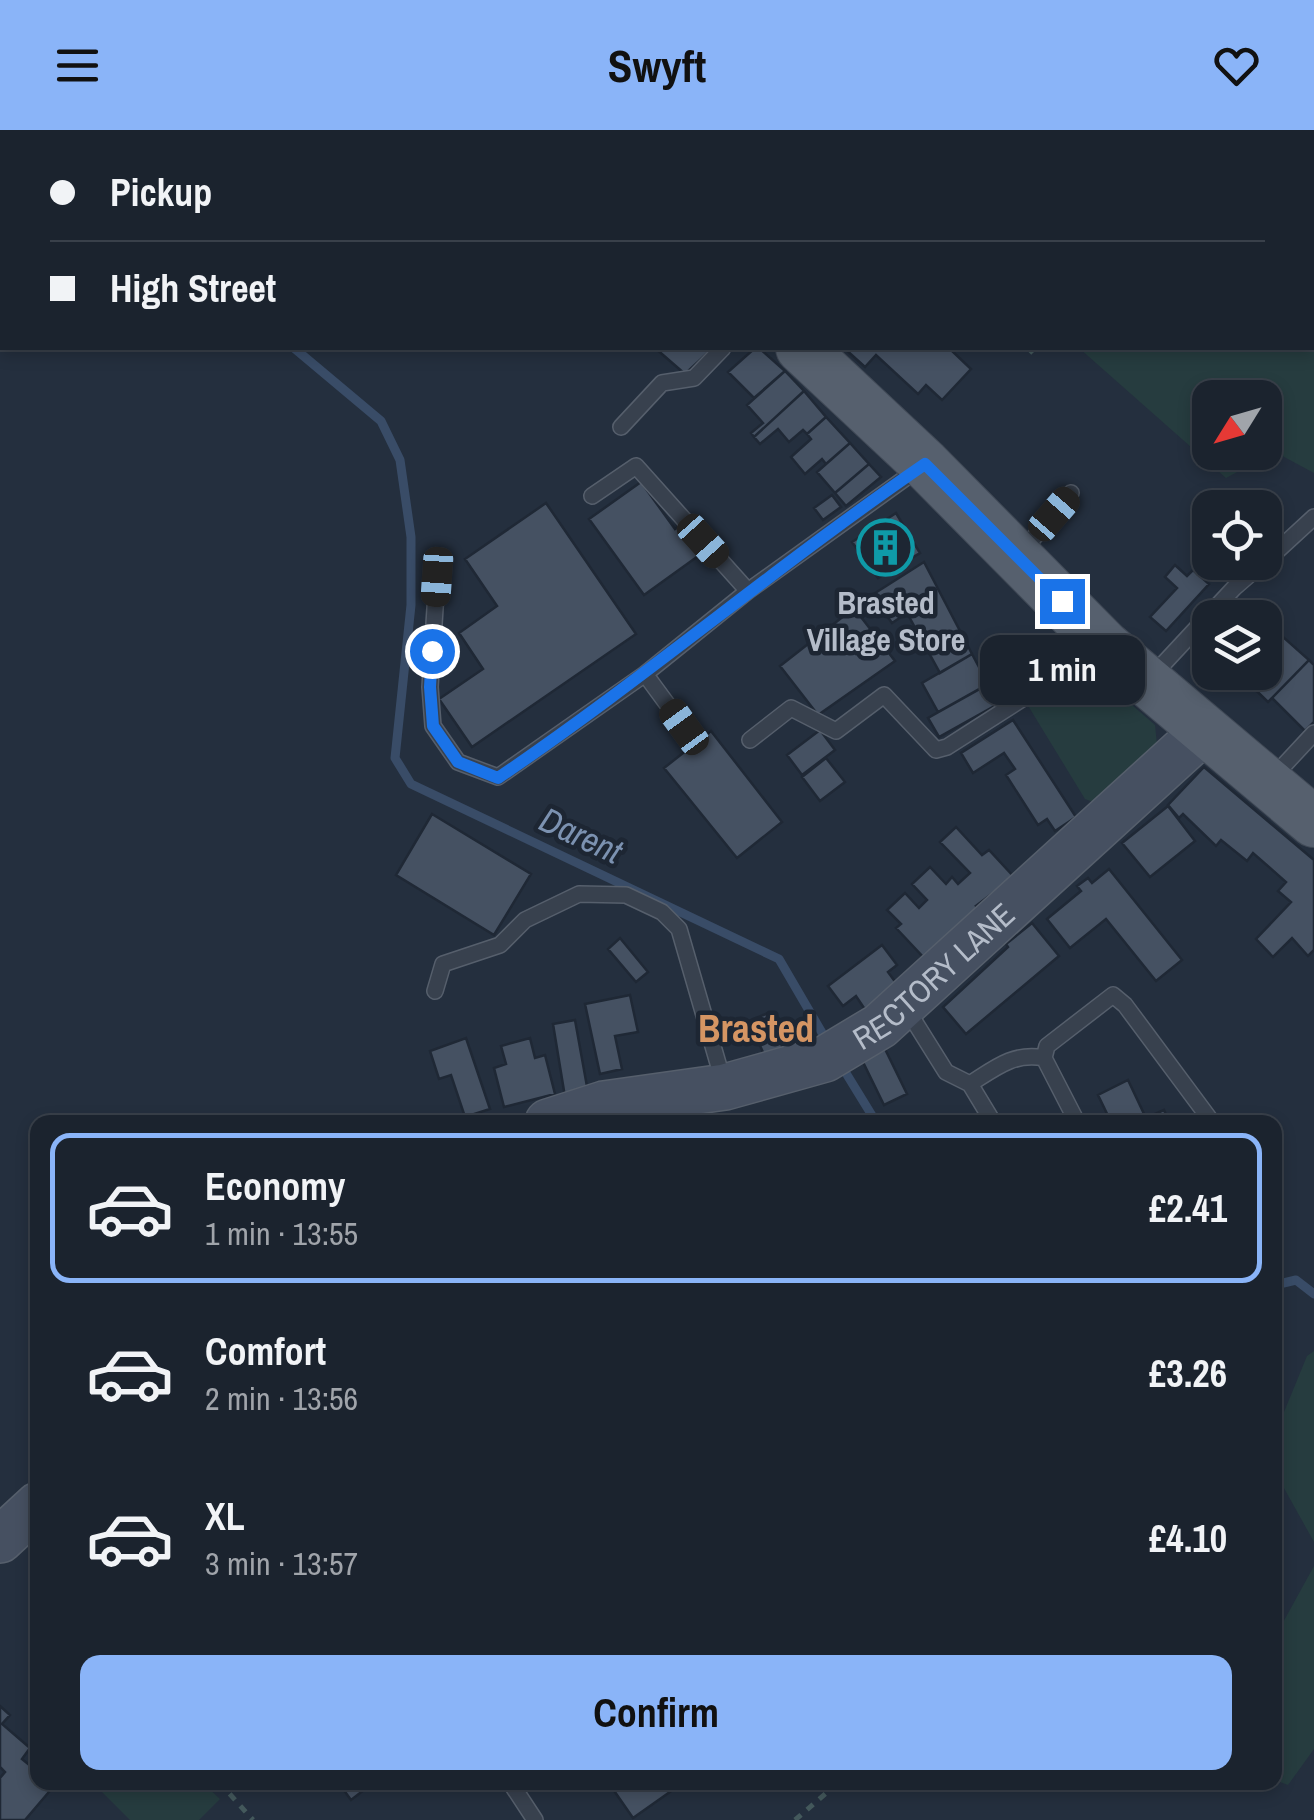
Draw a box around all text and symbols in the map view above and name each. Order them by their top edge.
text: Swyft [608,35,706,96]
icon: menu [50,38,105,93]
icon: heart [1209,38,1264,93]
text: Pickup [110,167,212,218]
text: High Street [110,263,276,314]
north arrow [1192,380,1282,470]
map controls [1192,380,1282,690]
car [1023,482,1085,546]
button: locate [1192,490,1282,580]
car [672,509,734,573]
building icon: Brasted Village Store [856,518,916,578]
car [420,546,454,608]
route end [1040,579,1085,624]
place label: Brasted Village Store [807,581,965,661]
button: layers [1192,600,1282,690]
route start [410,629,455,674]
callout: 1 min [980,636,1144,706]
text: 1 min [1028,648,1097,691]
car [654,694,714,760]
water label: Darent [532,795,631,875]
street label: RECTORY LANE [845,893,1023,1059]
district label: Brasted [698,1003,814,1054]
text: Economy [205,1161,345,1212]
icon: car [85,1163,175,1253]
text: £2.41 [1149,1183,1227,1234]
text: 1 min · 13:55 [205,1212,358,1255]
text: Comfort [205,1326,326,1377]
icon: car [85,1328,175,1418]
text: £3.26 [1149,1348,1227,1399]
text: 2 min · 13:56 [205,1377,358,1420]
text: XL [205,1491,245,1542]
icon: car [85,1493,175,1583]
text: £4.10 [1149,1513,1227,1564]
text: 3 min · 13:57 [205,1542,358,1585]
button: Confirm [80,1655,1232,1770]

